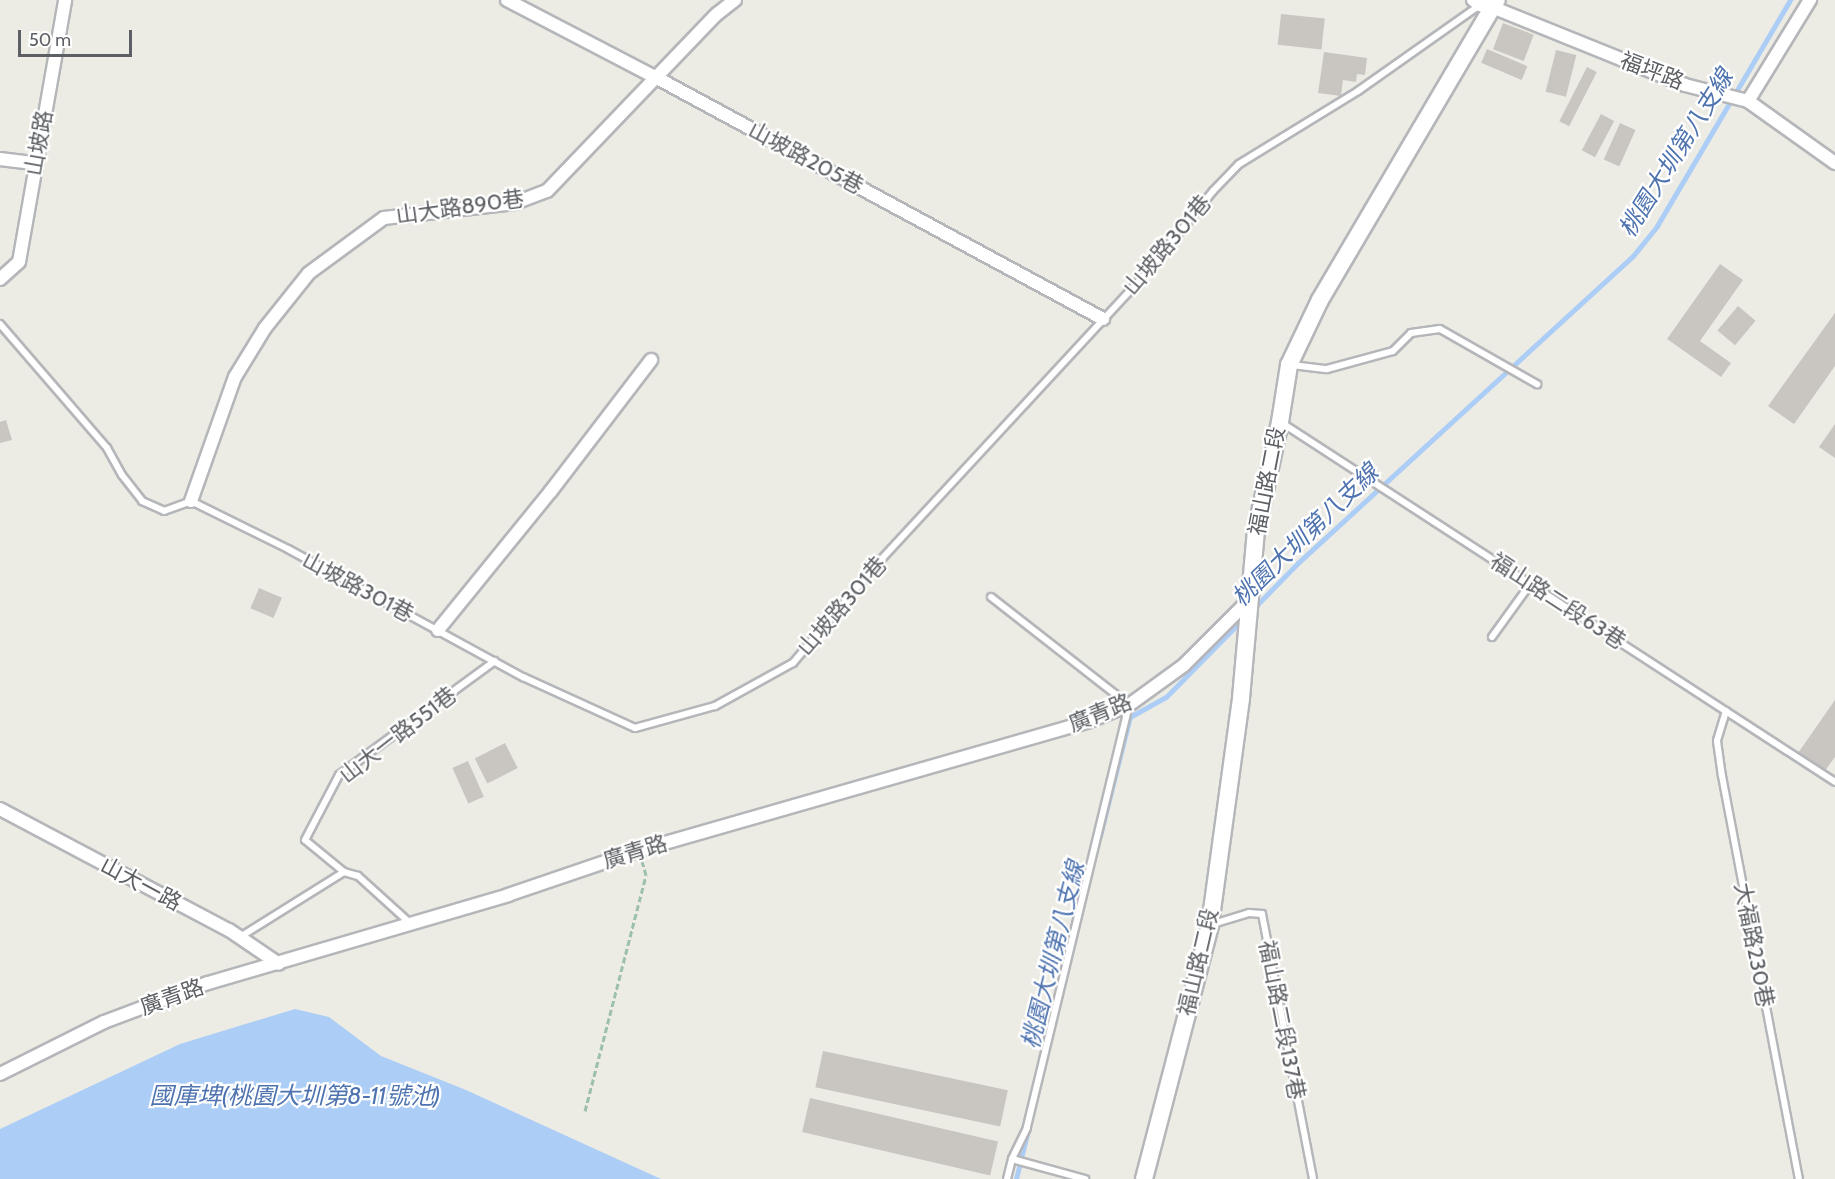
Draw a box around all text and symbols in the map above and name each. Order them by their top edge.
scale bar [21,18,135,56]
text: 50 m [29,29,71,51]
street label: 福坪路 [1616,47,1688,95]
water label: 桃園大圳第八支線 [1613,64,1739,242]
street label: 山坡路 [20,108,58,178]
street label: 山坡路205巷 [744,117,868,199]
street label: 山大路890巷 [394,185,526,229]
street label: 山坡路301巷 [1118,190,1216,300]
street label: 福山路二段 [1244,424,1290,538]
water label: 桃園大圳第八支線 [1226,458,1384,612]
street label: 山坡路301巷 [298,547,418,627]
street label: 福山路二段63巷 [1485,547,1631,655]
street label: 山坡路301巷 [792,551,892,661]
street label: 山大一路551巷 [334,681,462,789]
street label: 廣青路 [1064,688,1136,738]
street label: 廣青路 [600,830,670,874]
street label: 山大一路 [96,852,186,916]
water label: 桃園大圳第八支線 [1016,858,1090,1052]
street label: 大福路230巷 [1729,880,1779,1010]
street label: 福山路二段 [1173,905,1223,1019]
street label: 福山路二段137巷 [1254,938,1310,1102]
street label: 廣青路 [136,973,208,1021]
water label: 國庫埤(桃園大圳第8-11號池) [150,1082,440,1110]

